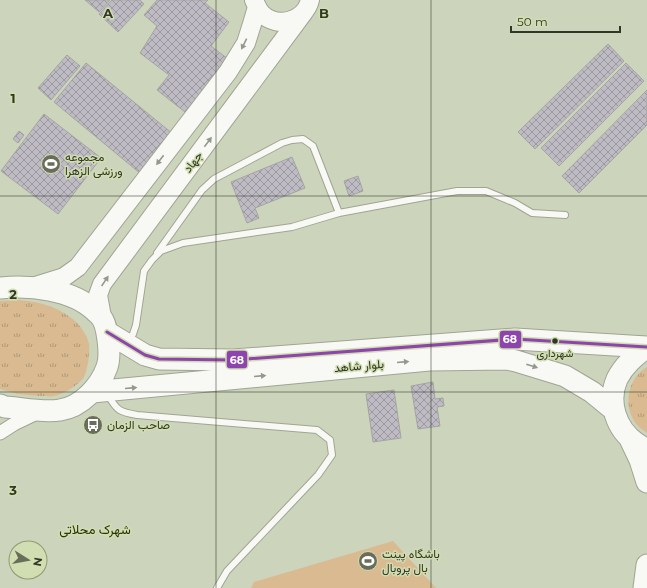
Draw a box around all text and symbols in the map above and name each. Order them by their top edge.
text: A [102,5,114,21]
text: B [319,5,329,21]
scale bar [511,8,620,34]
text: 50 m [517,14,548,29]
one-way arrow [241,38,247,50]
text: 1 [10,90,16,106]
one-way arrow [203,137,212,148]
street label: جهاد [180,148,206,176]
place label: مجموعه ورزشی الزهرا [65,149,123,179]
sports icon: مجموعه ورزشی الزهرا [40,153,62,175]
one-way arrow [156,155,164,166]
one-way arrow [101,275,109,286]
text: 2 [9,286,17,302]
line badge: 68 [499,330,522,349]
text: 68 [503,332,517,346]
marker: شهرداری [550,336,560,346]
place label: شهرداری [537,346,574,360]
line badge: 68 [226,350,248,369]
text: 68 [230,353,244,367]
street label: بلوار شاهد [333,356,385,376]
one-way arrow [397,359,409,365]
one-way arrow [527,363,539,369]
one-way arrow [254,372,266,379]
one-way arrow [125,385,137,391]
bus stop icon: صاحب الزمان [82,414,104,436]
place label: صاحب الزمان [107,417,170,433]
text: 3 [8,482,17,498]
district label: شهرک محلاتی [59,521,131,538]
north arrow [8,540,48,580]
place label: باشگاه پینت بال پروبال [382,546,440,576]
sports icon: باشگاه پینت بال پروبال [357,550,379,572]
text: N [30,556,46,568]

